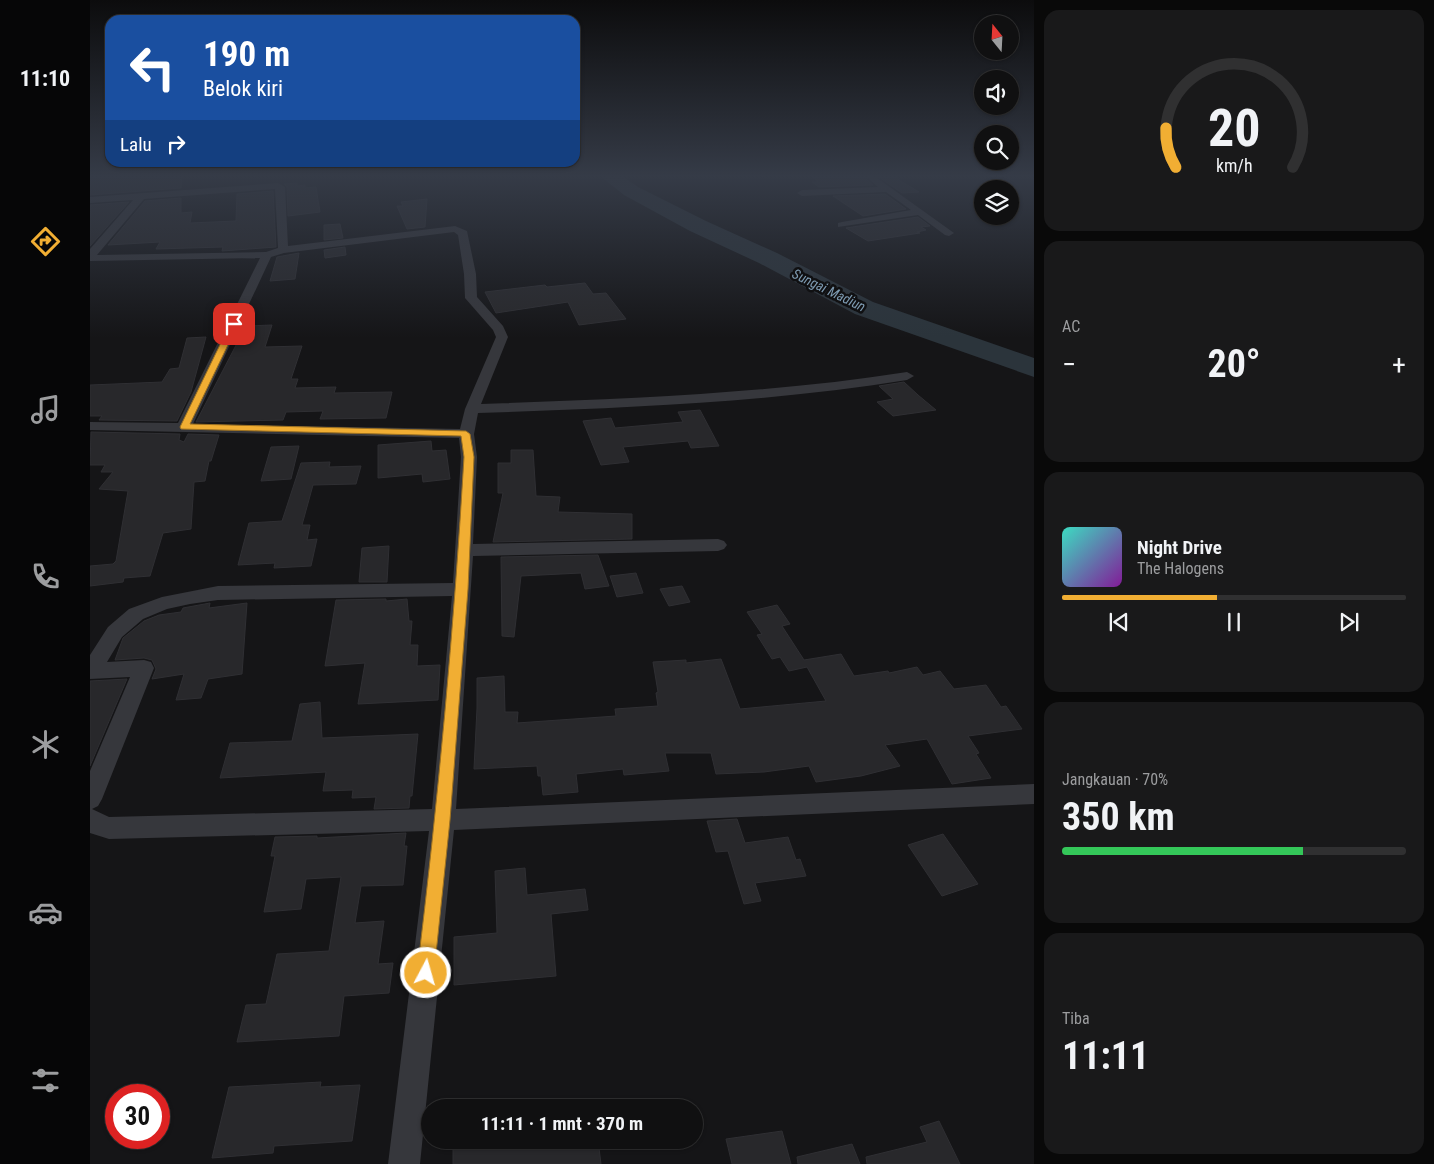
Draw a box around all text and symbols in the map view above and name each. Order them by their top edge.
north arrow [974,15,1019,60]
map controls [974,15,1019,225]
text: 190 m [203,34,290,75]
icon: left [120,35,185,100]
text: 11:10 [20,66,70,91]
button: sound [974,70,1019,115]
text: Belok kiri [203,76,283,101]
text: 20 [1208,98,1260,159]
button: search [974,125,1019,170]
icon: right [162,130,190,158]
text: Lalu [120,133,152,156]
text: km/h [1216,155,1252,176]
button: layers [974,180,1019,225]
icon: directions [28,224,63,259]
water label: Sungai Madiun [790,265,868,315]
pin [213,303,255,345]
icon: arrive [220,310,248,338]
text: AC [1062,317,1080,336]
text: 20° [1207,342,1261,386]
text: − [1062,348,1076,381]
text: + [1392,348,1406,381]
icon: music [28,392,63,427]
text: Night Drive [1137,536,1222,559]
icon: phone [28,559,63,594]
text: The Halogens [1137,559,1224,578]
icon: previous [1105,608,1133,636]
icon: pause [1220,608,1248,636]
icon: next [1335,608,1363,636]
icon: climate [28,727,63,762]
text: Jangkauan · 70% [1062,770,1168,789]
text: 350 km [1062,795,1175,839]
icon: car [28,895,63,930]
position arrow [399,946,451,998]
text: Tiba [1062,1009,1090,1028]
text: 11:11 [1062,1034,1149,1078]
icon: filters [28,1063,63,1098]
speed limit sign: 30 [105,1084,170,1149]
text: 11:11 · 1 mnt · 370 m [481,1112,643,1135]

